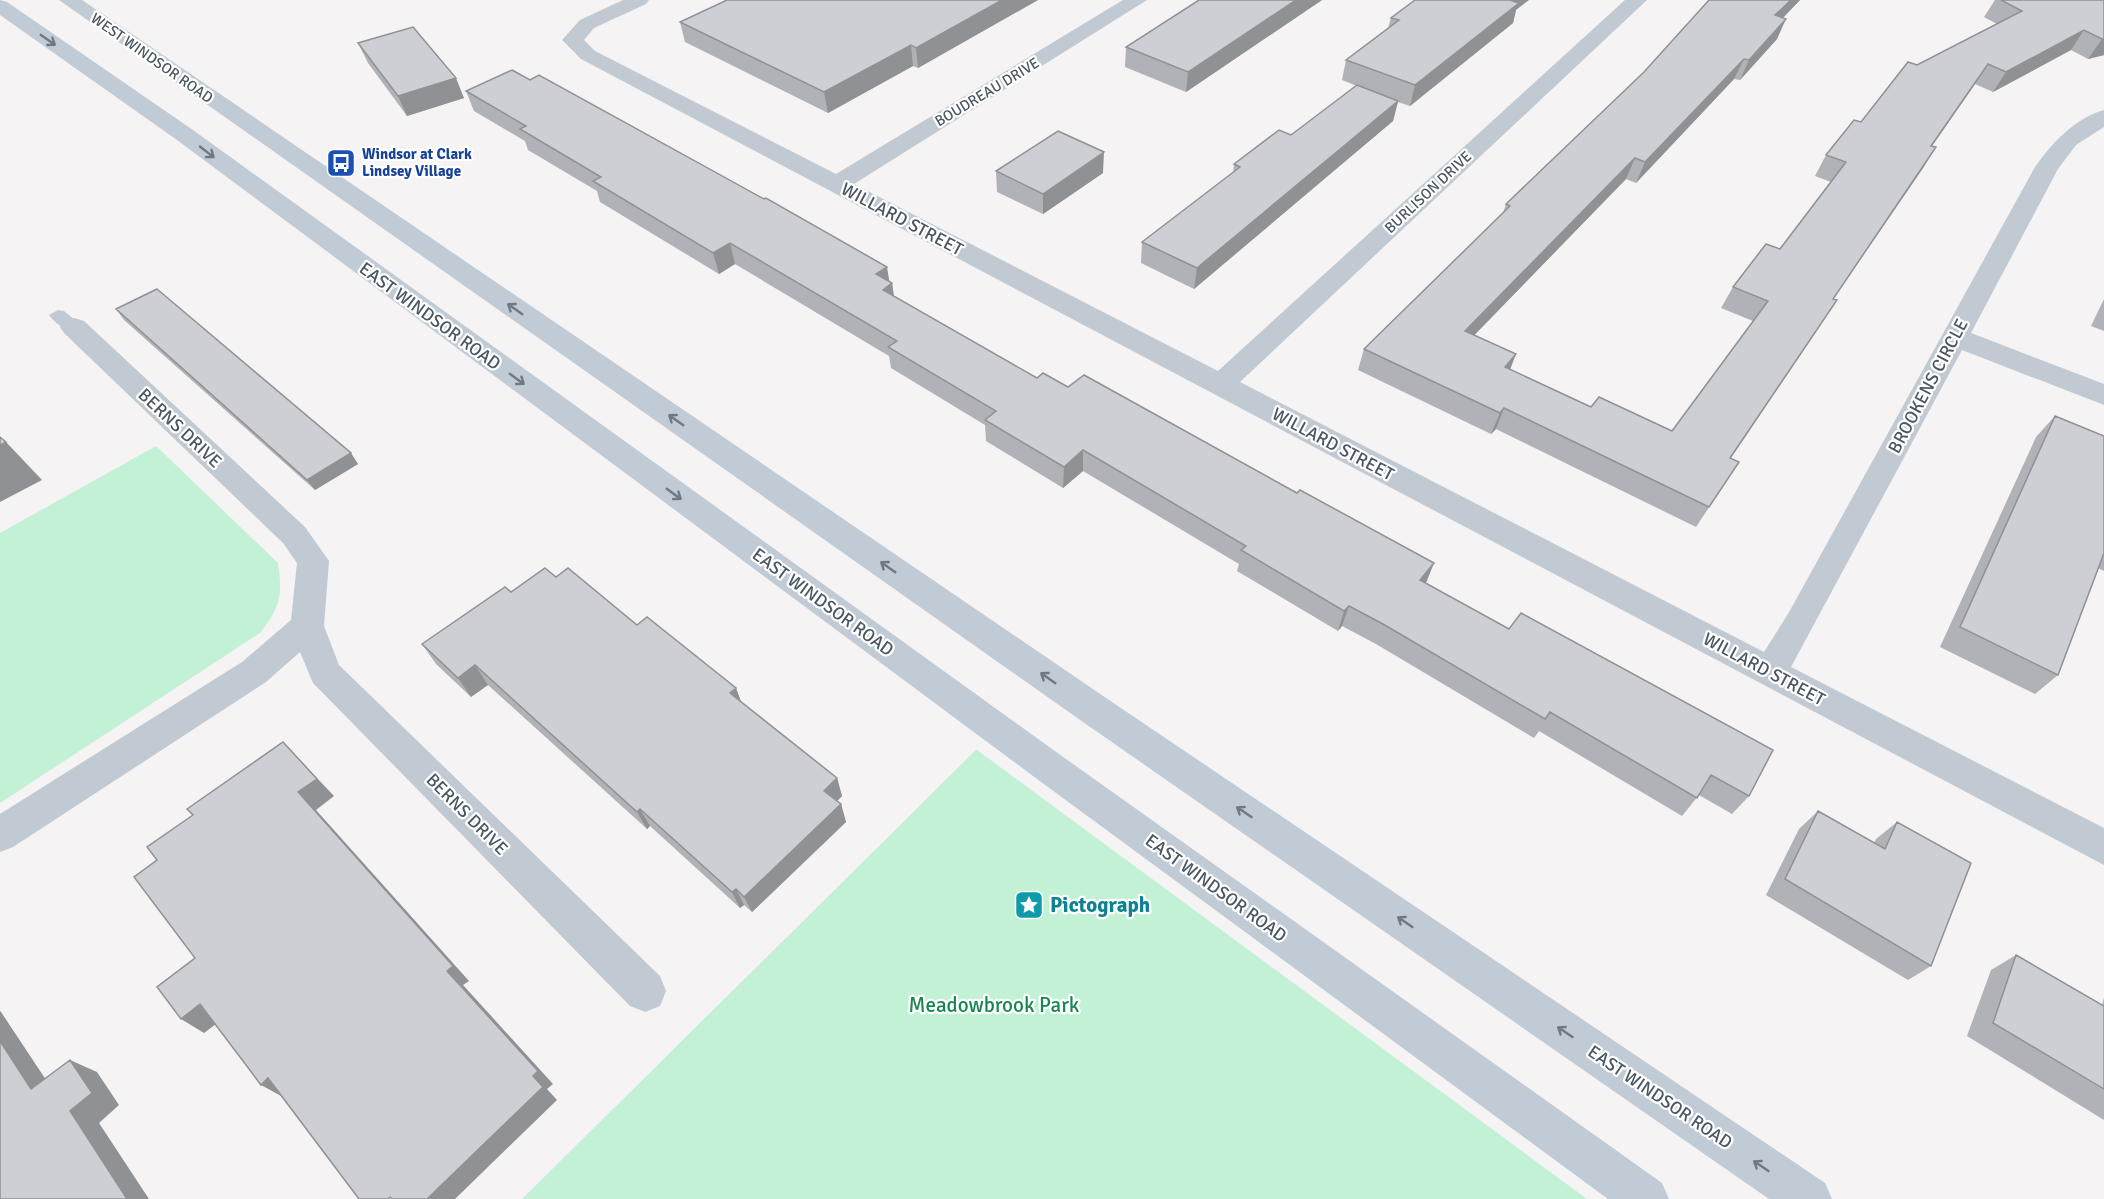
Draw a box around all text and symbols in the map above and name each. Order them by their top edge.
street label: WEST WINDSOR ROAD [88,9,216,107]
one-way arrow [39,34,55,46]
street label: BOUDREAU DRIVE [932,54,1042,130]
place label: Windsor at Clark Lindsey Village [362,145,472,180]
one-way arrow [199,146,215,158]
bus stop icon: Windsor at Clark Lindsey Village [325,147,357,179]
street label: BURLISON DRIVE [1381,147,1475,237]
street label: WILLARD STREET [837,178,967,260]
street label: EAST WINDSOR ROAD [355,257,505,375]
one-way arrow [508,303,524,315]
street label: BROOKENS CIRCLE [1883,315,1973,457]
one-way arrow [508,373,524,385]
street label: BERNS DRIVE [134,384,226,472]
street label: WILLARD STREET [1268,403,1398,485]
one-way arrow [668,414,684,426]
one-way arrow [666,488,682,500]
street label: EAST WINDSOR ROAD [748,543,898,661]
one-way arrow [880,561,896,573]
street label: WILLARD STREET [1699,628,1829,710]
one-way arrow [1041,672,1057,684]
street label: BERNS DRIVE [422,769,512,859]
one-way arrow [1236,806,1252,818]
street label: EAST WINDSOR ROAD [1141,829,1291,947]
place icon: Pictograph [1013,889,1045,921]
place label: Pictograph [1050,892,1150,918]
one-way arrow [1397,916,1413,928]
park label: Meadowbrook Park [909,992,1080,1018]
one-way arrow [1558,1026,1574,1038]
street label: EAST WINDSOR ROAD [1584,1041,1736,1153]
one-way arrow [1753,1160,1770,1172]

